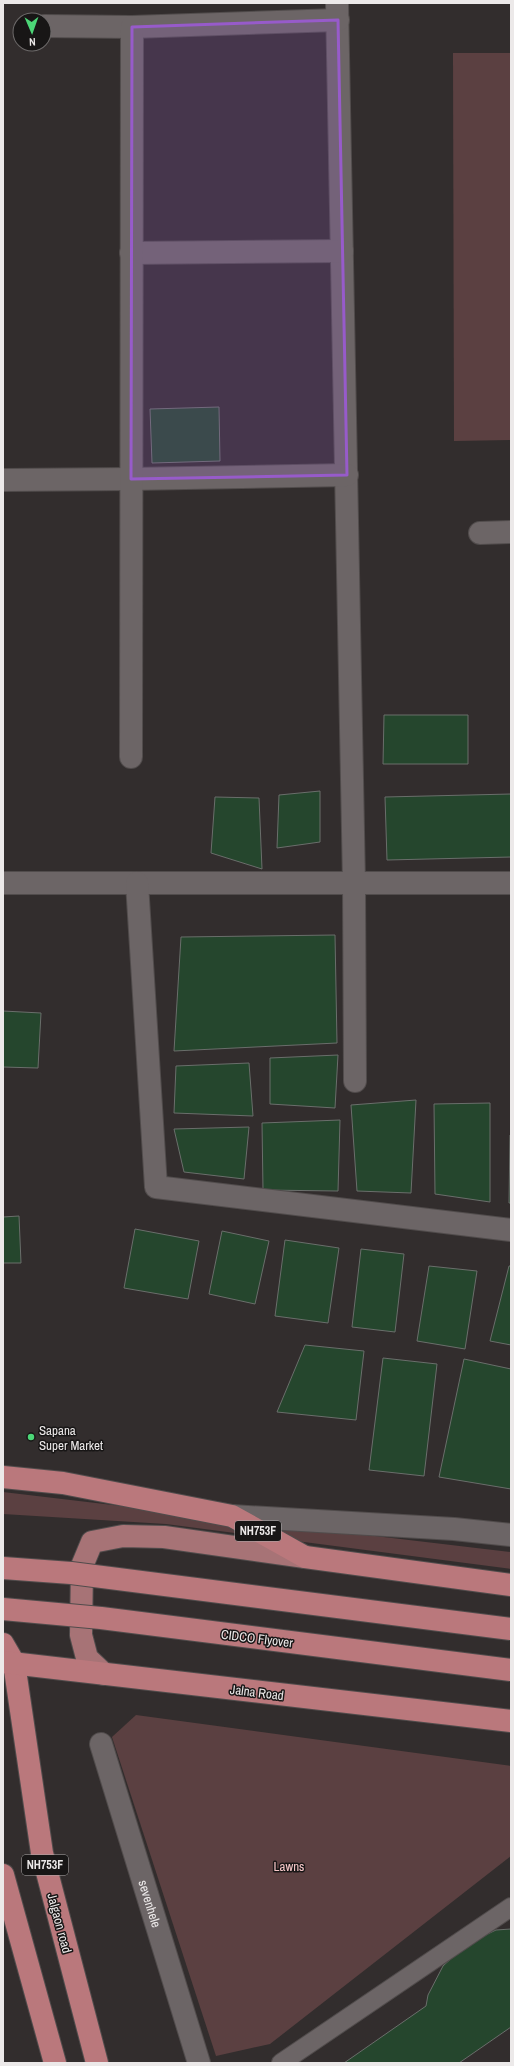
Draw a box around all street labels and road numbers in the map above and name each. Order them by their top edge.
road number: NH753F [235,1521,281,1541]
street label: CIDCO Flyover [220,1626,294,1651]
street label: Jalna Road [229,1681,285,1704]
road number: NH753F [22,1855,68,1875]
street label: sevenhele [134,1878,165,1930]
street label: Jalgaon road [43,1891,76,1955]

